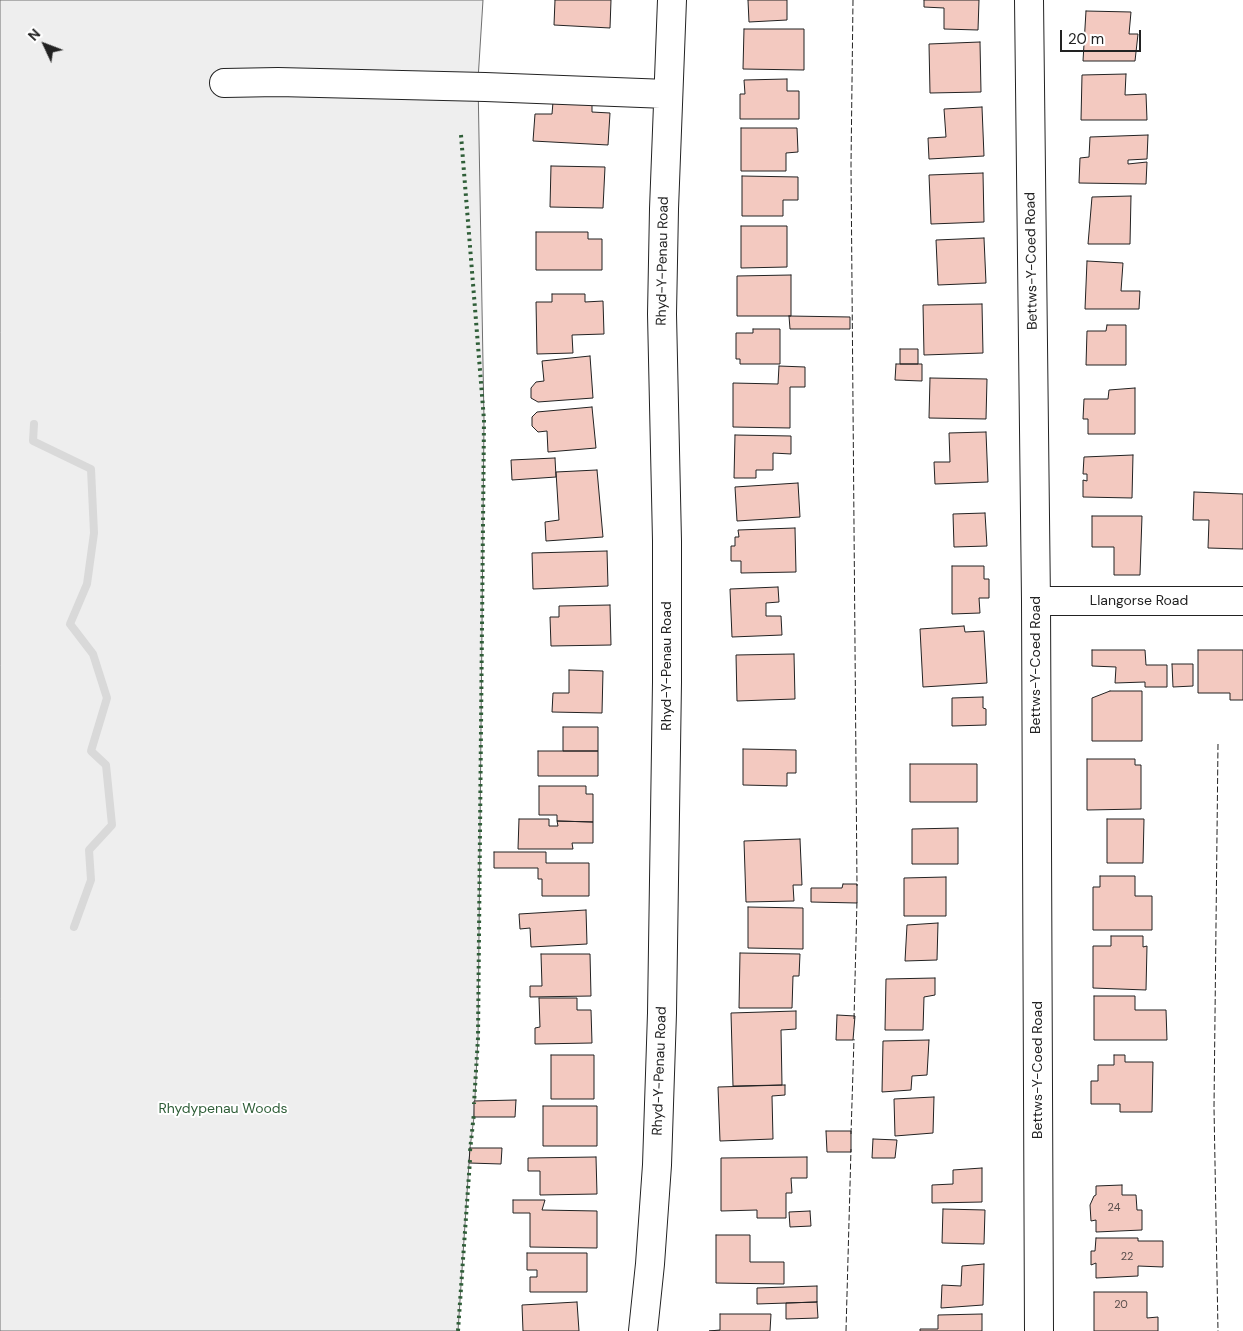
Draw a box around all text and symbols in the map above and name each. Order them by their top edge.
north arrow [20,20,70,70]
scale bar [1063,20,1144,52]
text: N [24,25,44,45]
text: 20 m [1068,29,1104,49]
street label: Bettws-Y-Coed Road [1022,192,1042,330]
street label: Rhyd-Y-Penau Road [653,196,673,326]
street label: Llangorse Road [1090,593,1188,609]
street label: Bettws-Y-Coed Road [1028,596,1044,734]
street label: Rhyd-Y-Penau Road [659,601,675,731]
street label: Bettws-Y-Coed Road [1030,1001,1046,1139]
street label: Rhyd-Y-Penau Road [649,1006,671,1136]
park label: Rhydypenau Woods [158,1101,288,1117]
house number: 24 [1108,1201,1120,1215]
house number: 22 [1121,1250,1133,1264]
house number: 20 [1114,1298,1128,1312]

